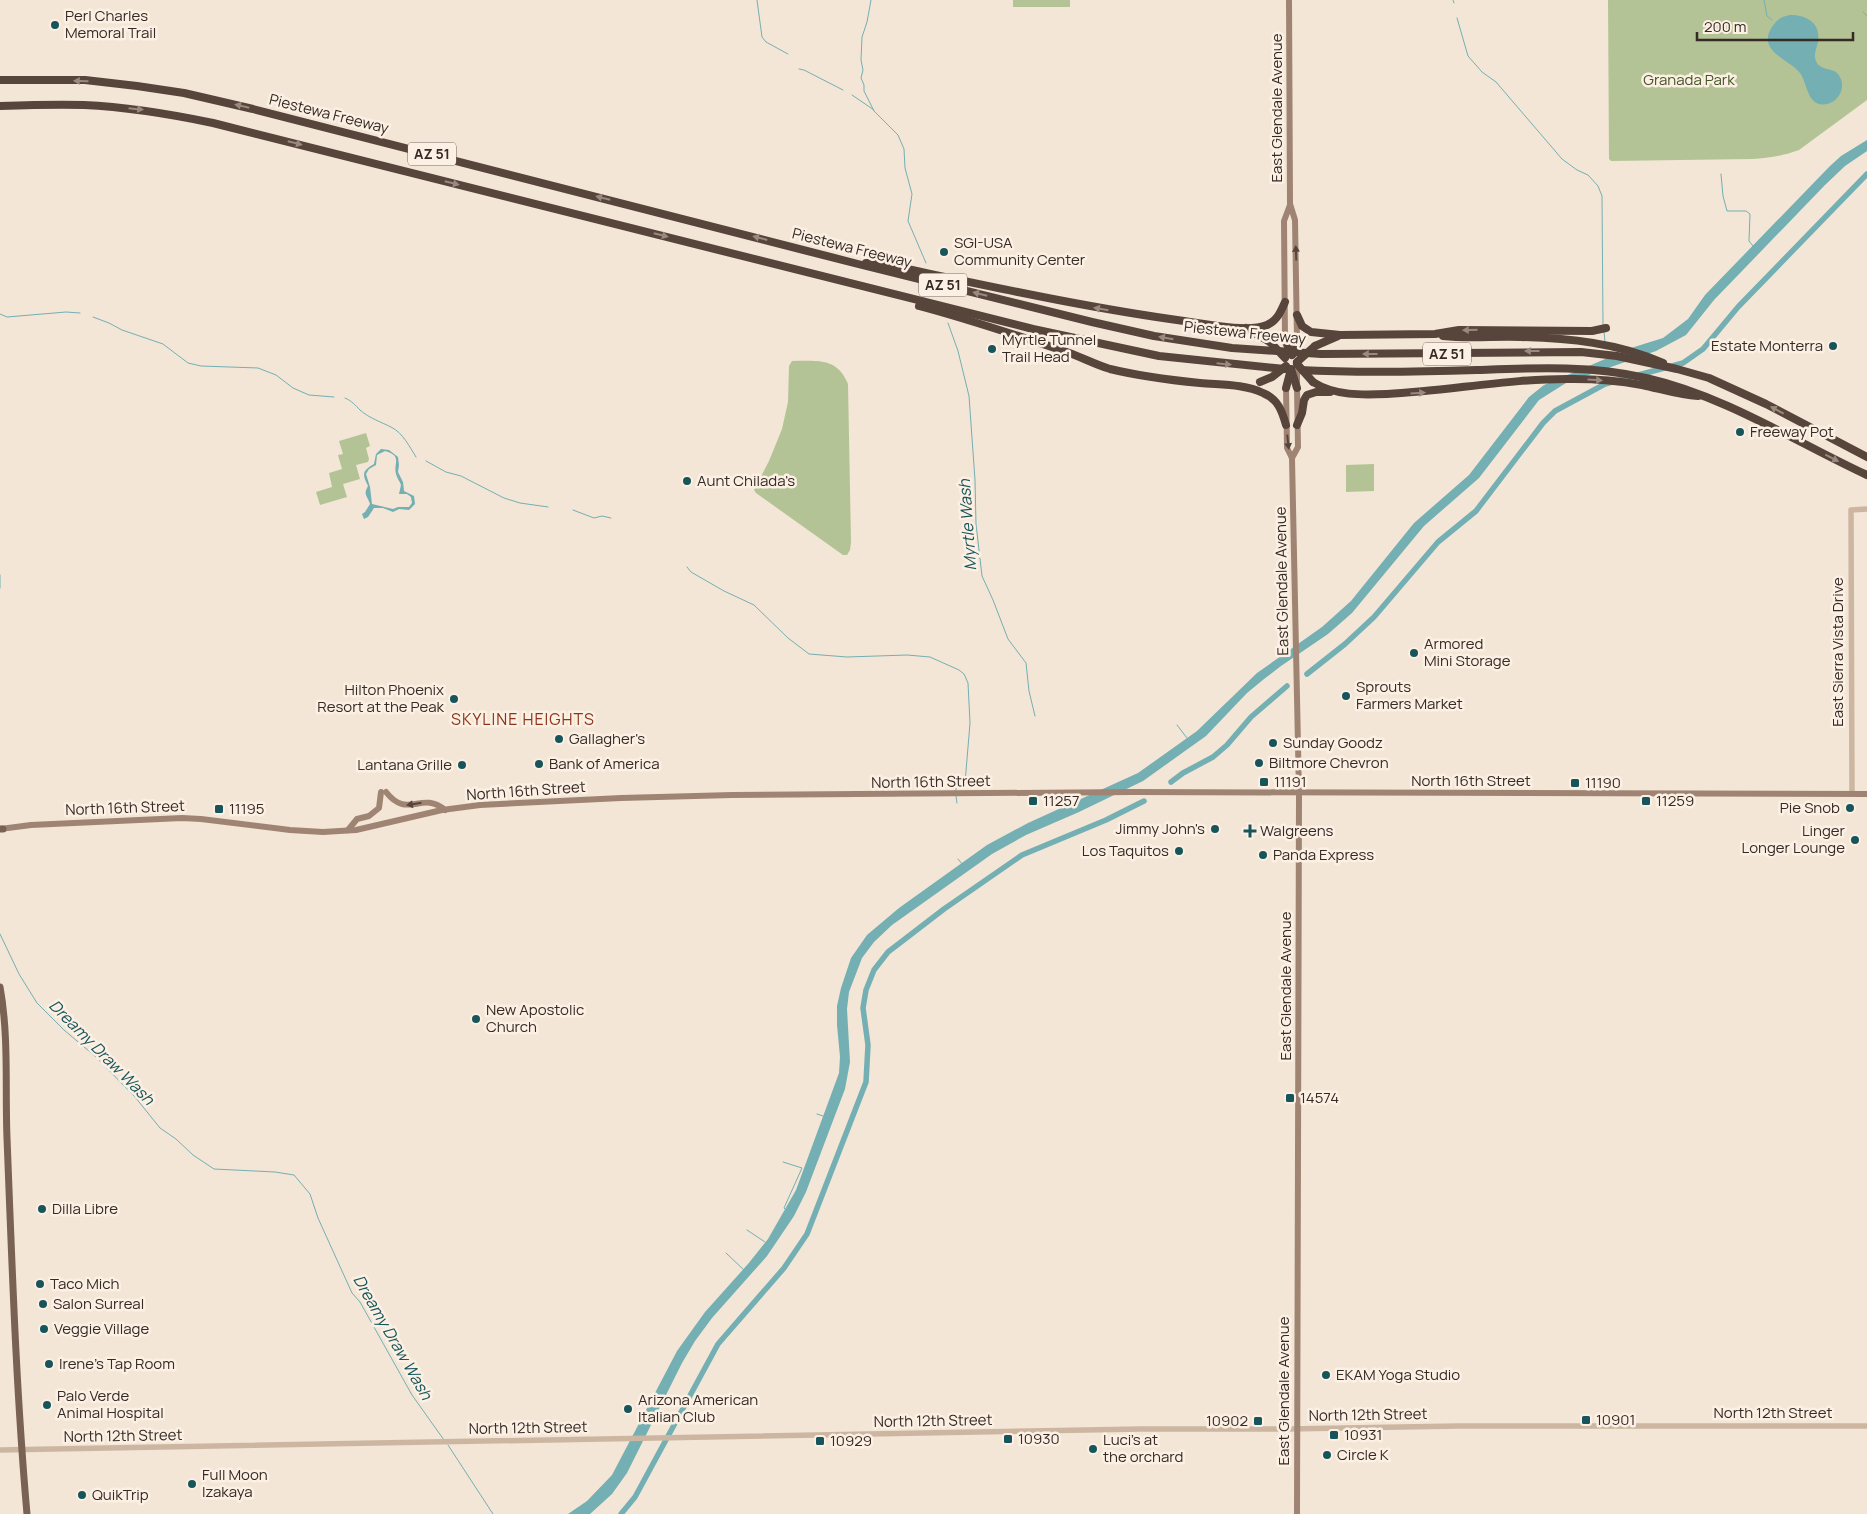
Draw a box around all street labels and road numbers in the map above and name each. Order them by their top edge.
street label: East Glendale Avenue [1266,33,1287,183]
street label: Piestewa Freeway [267,88,391,139]
road number: AZ 51 [408,142,456,166]
street label: Piestewa Freeway [790,222,914,273]
road number: AZ 51 [919,274,967,296]
street label: Piestewa Freeway [1183,316,1307,349]
road number: AZ 51 [1423,342,1471,366]
street label: East Glendale Avenue [1270,506,1293,656]
street label: East Sierra Vista Drive [1827,577,1848,727]
street label: North 16th Street [871,770,991,793]
street label: North 16th Street [1411,770,1531,791]
street label: North 16th Street [466,776,586,805]
street label: North 16th Street [65,795,185,820]
street label: East Glendale Avenue [1275,911,1296,1061]
street label: East Glendale Avenue [1273,1316,1294,1466]
street label: North 12th Street [1714,1402,1832,1423]
street label: North 12th Street [1308,1403,1428,1426]
street label: North 12th Street [873,1409,993,1432]
street label: North 12th Street [468,1416,588,1439]
street label: North 12th Street [63,1424,183,1447]

